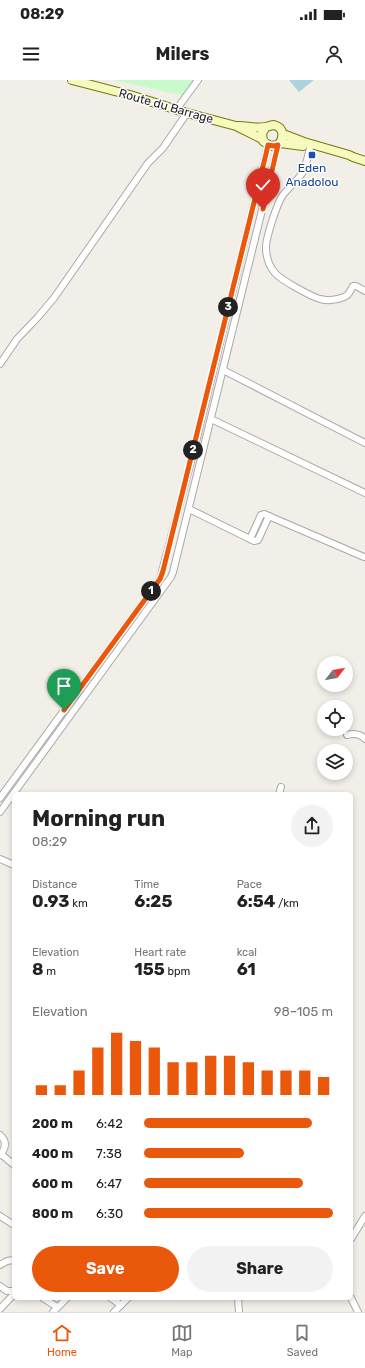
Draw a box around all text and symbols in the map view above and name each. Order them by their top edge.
text: 08:29 [20,5,64,23]
icon: menu [20,43,42,65]
text: Milers [155,43,210,65]
icon: person [323,43,345,65]
street label: Route du Barrage [117,86,215,126]
marker: Eden Anadolou [307,150,317,160]
place label: Eden Anadolou [286,161,339,189]
pin [246,168,280,209]
icon: check [252,174,274,196]
pin: 3 [218,297,238,317]
text: 3 [224,300,232,313]
pin: 2 [183,440,203,460]
text: 2 [189,443,197,456]
pin: 1 [141,581,161,601]
text: 1 [148,584,154,597]
north arrow [317,656,353,692]
map controls [317,656,353,780]
pin [47,669,81,710]
icon: arrive [53,675,75,697]
button: locate [317,700,353,736]
button: layers [317,744,353,780]
text: Morning run [32,805,165,832]
button: share [291,805,333,847]
text: 08:29 [32,834,67,849]
text: Distance [32,878,77,891]
text: Time [134,878,159,891]
text: Pace [237,878,262,891]
text: 0.93 [32,891,70,911]
text: 6:25 [134,891,172,911]
text: 6:54 [237,891,275,911]
text: km [70,897,88,910]
text: /km [275,897,299,910]
text: Elevation [32,946,79,959]
text: Heart rate [134,946,186,959]
text: kcal [237,946,257,959]
text: 8 [32,959,44,979]
text: 155 [134,959,165,979]
text: 61 [237,959,256,979]
text: m [44,965,56,978]
text: bpm [165,965,190,978]
text: Elevation [32,1004,88,1019]
text: 98–105 m [274,1004,333,1019]
text: 200 m [32,1116,73,1131]
text: 6:42 [96,1116,123,1131]
text: 400 m [32,1146,73,1161]
text: 7:38 [96,1146,122,1161]
text: 600 m [32,1176,73,1191]
text: 6:47 [96,1176,122,1191]
text: 800 m [32,1206,73,1221]
text: 6:30 [96,1206,123,1221]
button: Save [32,1246,179,1292]
button: Share [187,1246,333,1292]
tab: Home [47,1322,77,1359]
tab: Map [171,1322,193,1359]
tab: Saved [287,1322,318,1359]

